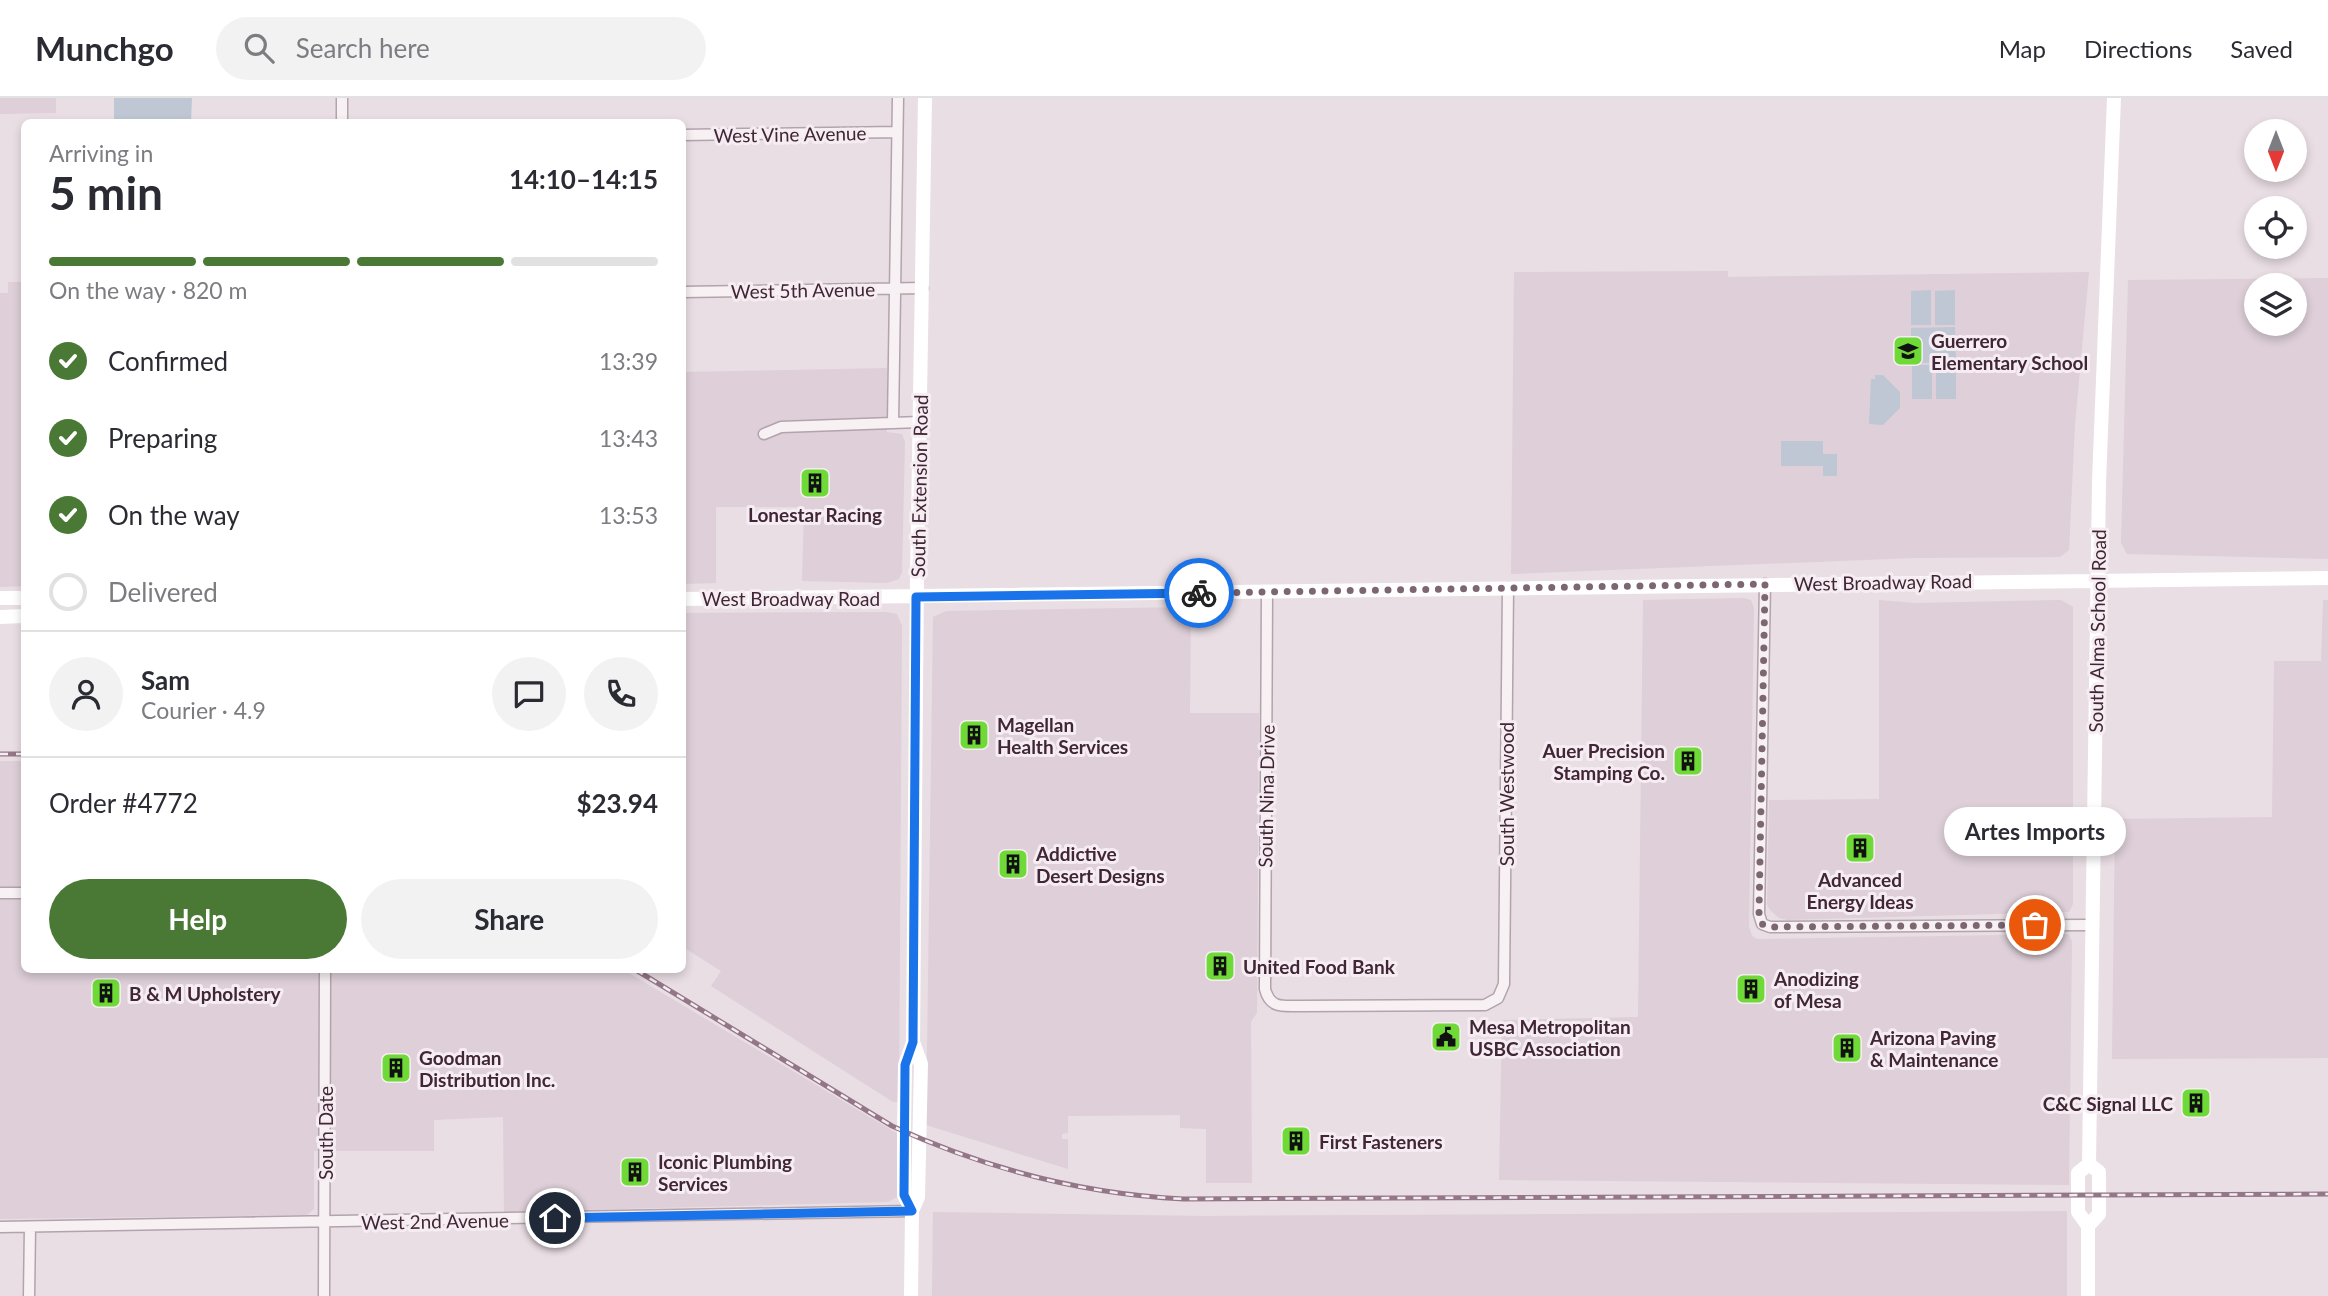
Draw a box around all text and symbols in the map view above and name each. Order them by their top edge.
search box [216,17,706,80]
text: Munchgo [35,28,174,68]
icon: search [240,29,278,67]
text: Search here [296,32,430,64]
text: Map [1999,34,2046,63]
text: Directions [2084,34,2192,63]
text: Saved [2230,34,2293,63]
north arrow [2244,119,2306,182]
map controls [2244,119,2307,336]
street label: West Vine Avenue [713,121,867,147]
text: Arriving in [49,139,153,167]
text: 14:10–14:15 [509,163,658,195]
text: 5 min [49,165,163,220]
button: locate [2244,196,2307,259]
button: layers [2244,273,2307,336]
text: On the way · 820 m [49,276,248,304]
street label: West 5th Avenue [731,277,875,303]
place label: Guerrero Elementary School [1931,329,2088,374]
school or university icon: Guerrero Elementary School [1891,334,1925,368]
icon: check [49,342,87,380]
text: Confirmed [108,345,228,377]
text: 13:39 [599,347,658,375]
street label: South Extension Road [906,394,932,578]
icon: check [49,419,87,457]
text: Preparing [108,422,217,454]
text: 13:43 [599,424,658,452]
building icon: Lonestar Racing [798,466,832,500]
icon: check [49,496,87,534]
text: On the way [108,499,240,531]
text: 13:53 [599,501,658,529]
place label: Lonestar Racing [748,503,882,526]
street label: South Alma School Road [2084,529,2110,733]
courier [1164,558,1234,628]
street label: West Broadway Road [1794,569,1972,595]
icon: bike [1180,574,1218,612]
text: Delivered [108,576,218,608]
street label: West Broadway Road [702,587,880,610]
button: person [49,657,123,731]
button: chat [492,657,566,731]
button: phone [584,657,658,731]
text: Sam [141,664,190,696]
text: Courier · 4.9 [141,696,266,724]
place label: Magellan Health Services [997,713,1128,758]
building icon: Magellan Health Services [957,718,991,752]
street label: South Westwood [1495,722,1518,866]
street label: South Nina Drive [1253,724,1279,868]
place label: Auer Precision Stamping Co. [1541,739,1665,784]
building icon: Auer Precision Stamping Co. [1671,744,1705,778]
text: Order #4772 [49,787,198,819]
text: $23.94 [576,787,658,819]
callout: Artes Imports [1944,806,2126,855]
text: Artes Imports [1965,817,2105,845]
building icon: Advanced Energy Ideas [1843,831,1877,865]
place label: Addictive Desert Designs [1035,842,1165,887]
building icon: Addictive Desert Designs [996,847,1030,881]
place label: Advanced Energy Ideas [1806,868,1914,913]
button: Help [49,879,347,959]
button: Share [361,879,658,959]
pin [2005,895,2065,955]
icon: bag [2016,906,2054,944]
building icon: United Food Bank [1203,949,1237,983]
place label: United Food Bank [1243,955,1396,978]
place label: Anodizing of Mesa [1773,967,1859,1012]
building icon: Anodizing of Mesa [1734,972,1768,1006]
building icon: B & M Upholstery [89,976,123,1010]
place label: B & M Upholstery [129,982,282,1005]
place label: Mesa Metropolitan USBC Association [1469,1015,1631,1060]
public building icon: Mesa Metropolitan USBC Association [1429,1020,1463,1054]
place label: Arizona Paving & Maintenance [1869,1026,1998,1071]
building icon: Arizona Paving & Maintenance [1830,1031,1864,1065]
place label: Goodman Distribution Inc. [419,1046,555,1091]
building icon: Goodman Distribution Inc. [379,1051,413,1085]
street label: South Date [314,1086,337,1180]
building icon: C&C Signal LLC [2179,1086,2213,1120]
place label: C&C Signal LLC [2043,1092,2173,1115]
building icon: First Fasteners [1279,1124,1313,1158]
place label: First Fasteners [1319,1130,1443,1153]
place label: Iconic Plumbing Services [658,1150,792,1195]
building icon: Iconic Plumbing Services [618,1155,652,1189]
pin [525,1188,585,1248]
icon: home [536,1199,574,1237]
street label: West 2nd Avenue [361,1208,509,1234]

